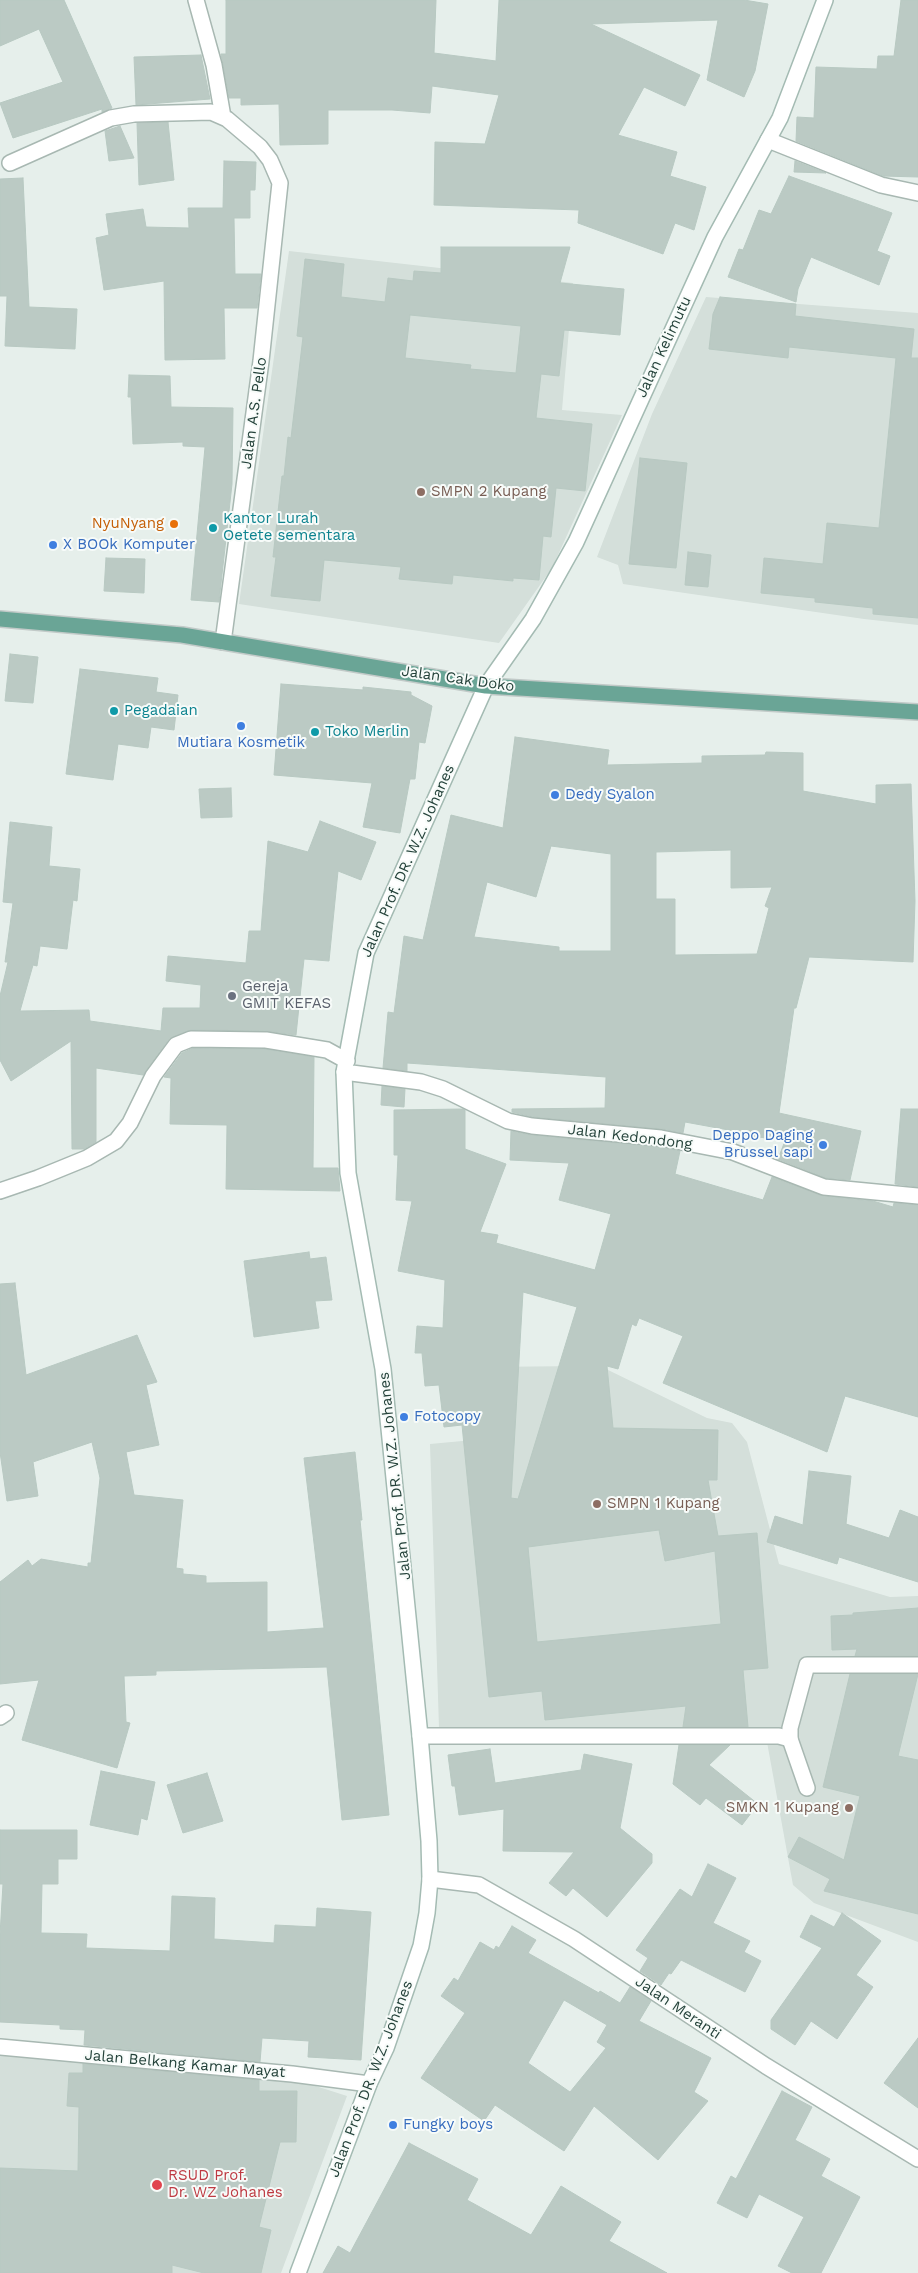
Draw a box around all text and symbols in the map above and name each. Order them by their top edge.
street label: Jalan Kelimutu [633,293,695,401]
street label: Jalan A.S. Pello [237,356,271,470]
place label: SMPN 2 Kupang [431,483,546,501]
marker: SMPN 2 Kupang [415,486,427,498]
place label: Kantor Lurah Oetete sementara [223,510,355,545]
place label: NyuNyang [92,515,164,533]
marker: NyuNyang [168,518,180,530]
marker: Kantor Lurah Oetete sementara [207,522,219,534]
place label: X BOOk Komputer [63,536,195,554]
marker: X BOOk Komputer [47,539,59,551]
street label: Jalan Cak Doko [400,662,516,696]
place label: Pegadaian [124,702,198,720]
marker: Pegadaian [108,705,120,717]
marker: Mutiara Kosmetik [235,720,247,732]
place label: Toko Merlin [325,723,409,741]
marker: Toko Merlin [309,726,321,738]
place label: Mutiara Kosmetik [177,734,305,752]
street label: Jalan Prof. DR. W.Z. Johanes [357,762,459,960]
place label: Dedy Syalon [565,786,655,804]
marker: Dedy Syalon [549,789,561,801]
place label: Gereja GMIT KEFAS [242,978,331,1013]
marker: Gereja GMIT KEFAS [226,990,238,1002]
street label: Jalan Kedondong [567,1120,693,1154]
place label: Deppo Daging Brussel sapi [712,1127,813,1162]
marker: Deppo Daging Brussel sapi [817,1139,829,1151]
street label: Jalan Prof. DR. W.Z. Johanes [375,1371,415,1581]
place label: Fotocopy [414,1408,481,1426]
marker: Fotocopy [398,1411,410,1423]
place label: SMPN 1 Kupang [607,1495,720,1513]
marker: SMPN 1 Kupang [591,1498,603,1510]
place label: SMKN 1 Kupang [726,1799,839,1817]
marker: SMKN 1 Kupang [843,1802,855,1814]
street label: Jalan Meranti [632,1973,724,2043]
street label: Jalan Prof. DR. W.Z. Johanes [325,1978,417,2180]
street label: Jalan Belkang Kamar Mayat [84,2046,286,2082]
place label: Fungky boys [403,2116,493,2134]
marker: Fungky boys [387,2119,399,2131]
place label: RSUD Prof. Dr. WZ Johanes [168,2167,283,2202]
marker: RSUD Prof. Dr. WZ Johanes [150,2178,164,2192]

